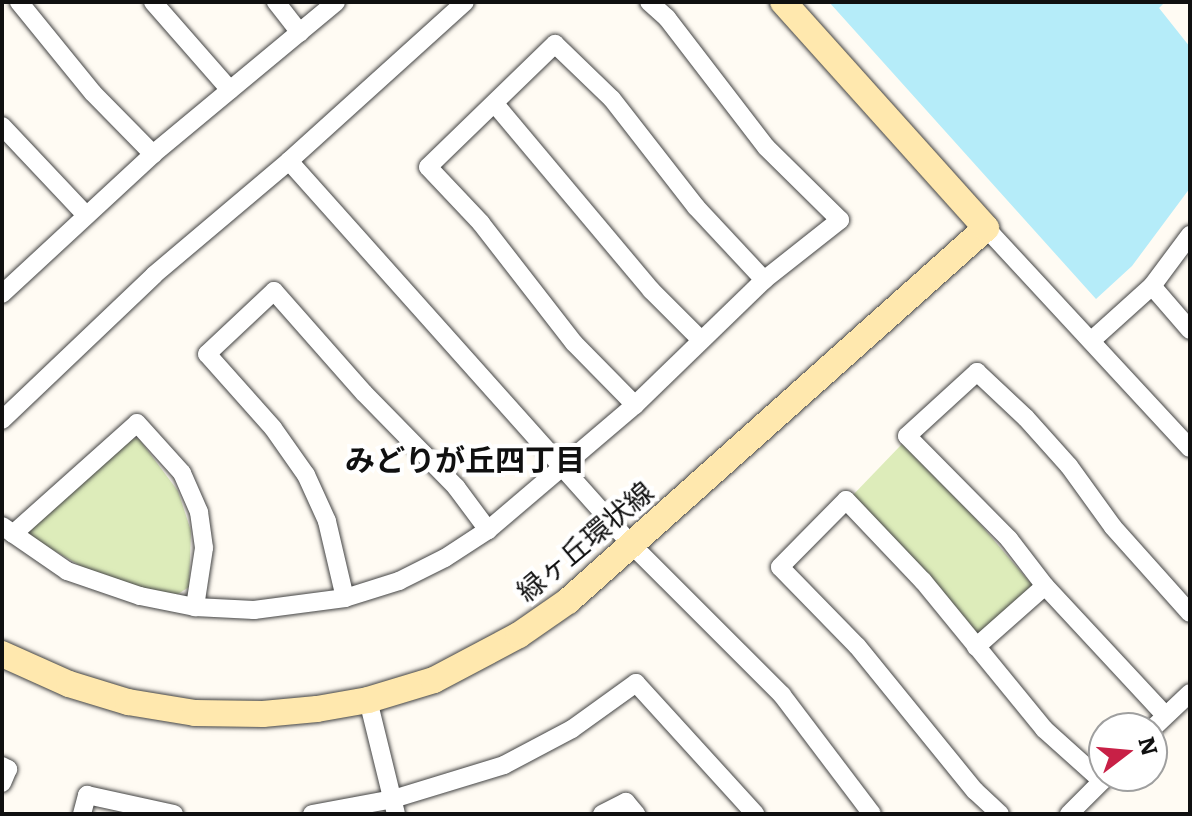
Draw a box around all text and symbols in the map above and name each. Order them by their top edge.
district label: みどりが丘四丁目 [345,440,585,476]
street label: 緑ヶ丘環状線 [509,473,659,607]
north arrow [1088,712,1168,792]
text: N [1131,732,1168,759]

